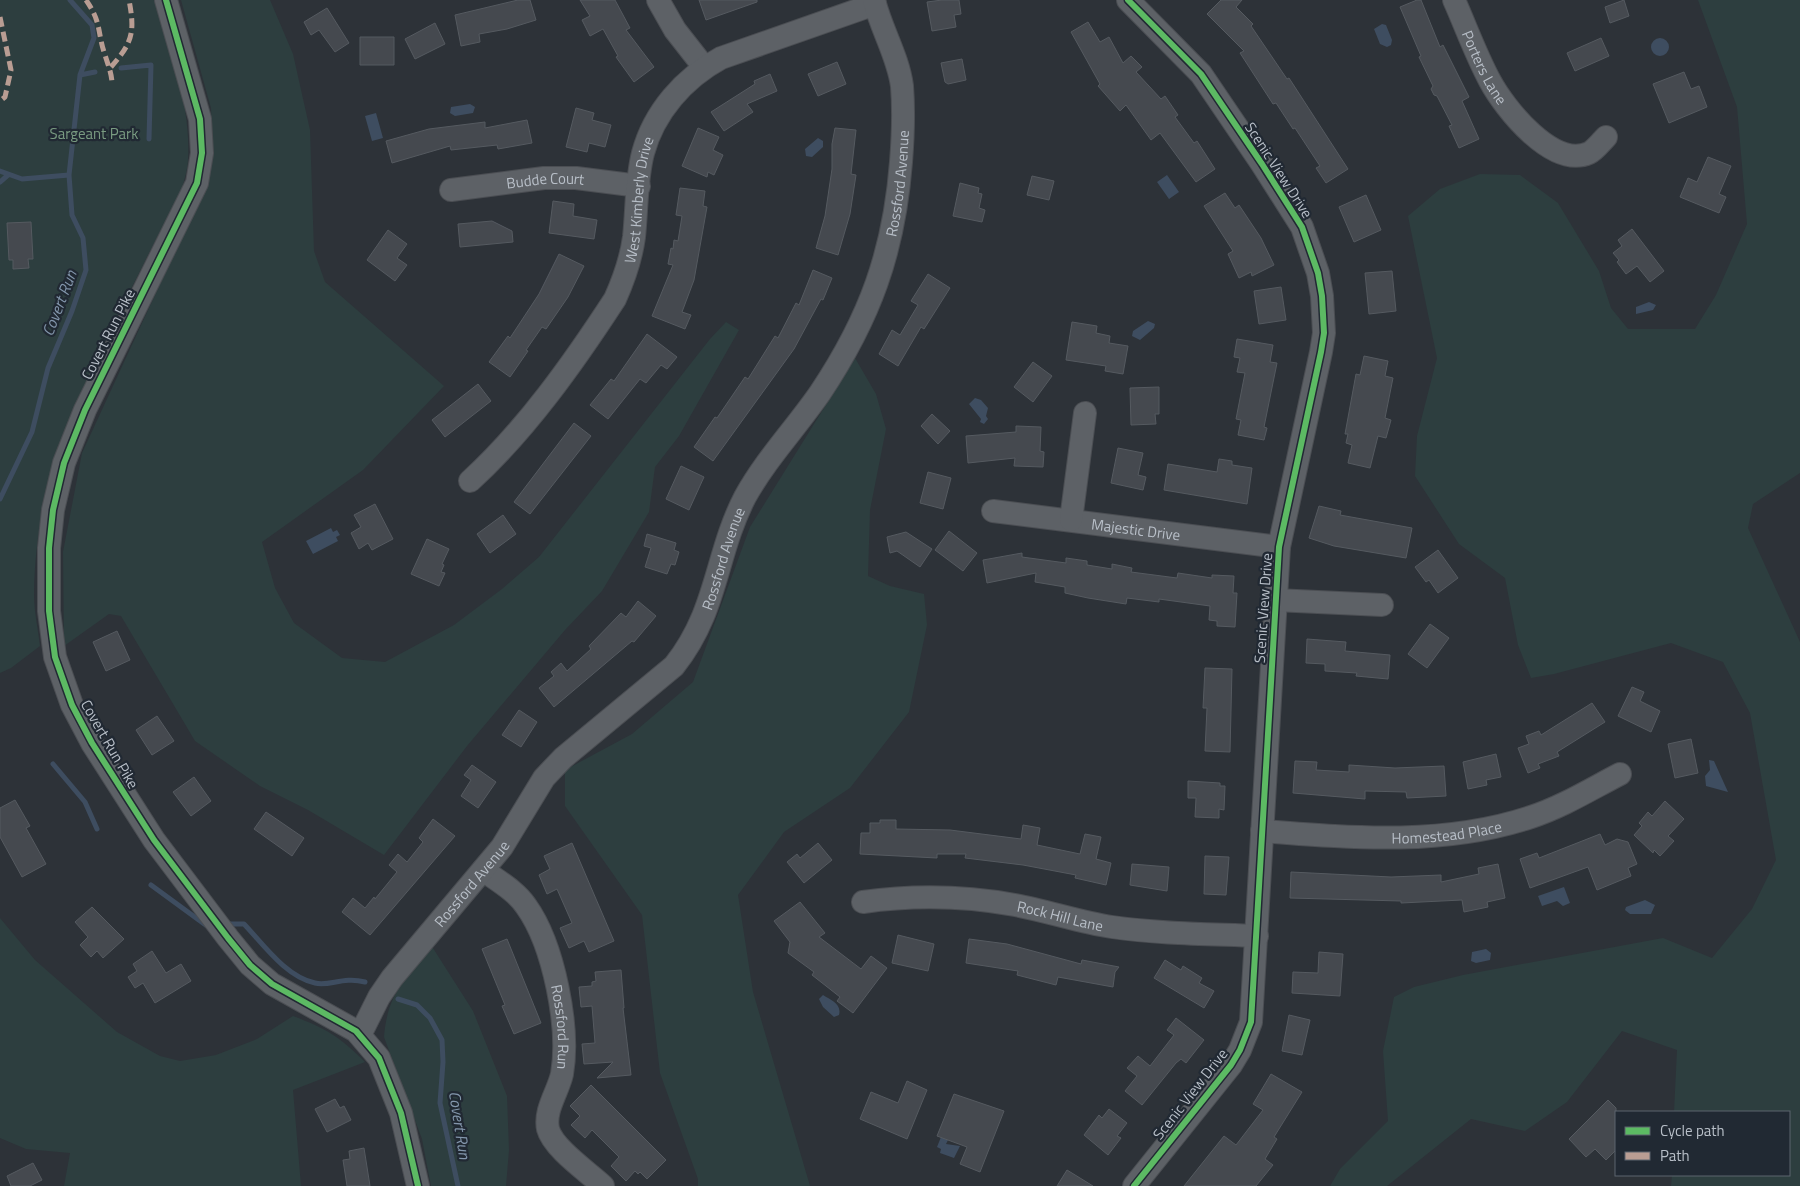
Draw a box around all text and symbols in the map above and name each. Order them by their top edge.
street label: Porters Lane [1457,27,1513,109]
street label: Scenic View Drive [1239,117,1319,223]
park label: Sargeant Park [50,122,138,145]
street label: Rossford Avenue [879,130,914,239]
street label: West Kimberly Drive [617,133,659,266]
street label: Budde Court [505,166,587,194]
water label: Covert Run [35,266,83,339]
street label: Covert Run Pike [75,284,141,384]
street label: Rossford Avenue [695,503,750,613]
street label: Majestic Drive [1090,512,1182,546]
street label: Scenic View Drive [1248,552,1278,664]
street label: Covert Run Pike [75,695,145,793]
street label: Homestead Place [1391,814,1504,849]
street label: Rossford Avenue [428,836,515,932]
street label: Rock Hill Lane [1015,894,1105,937]
street label: Rossford Run [546,982,576,1071]
street label: Scenic View Drive [1147,1043,1233,1145]
water label: Covert Run [443,1089,477,1162]
legend [1615,1111,1790,1176]
text: Cycle path [1660,1119,1725,1142]
text: Path [1660,1144,1690,1167]

